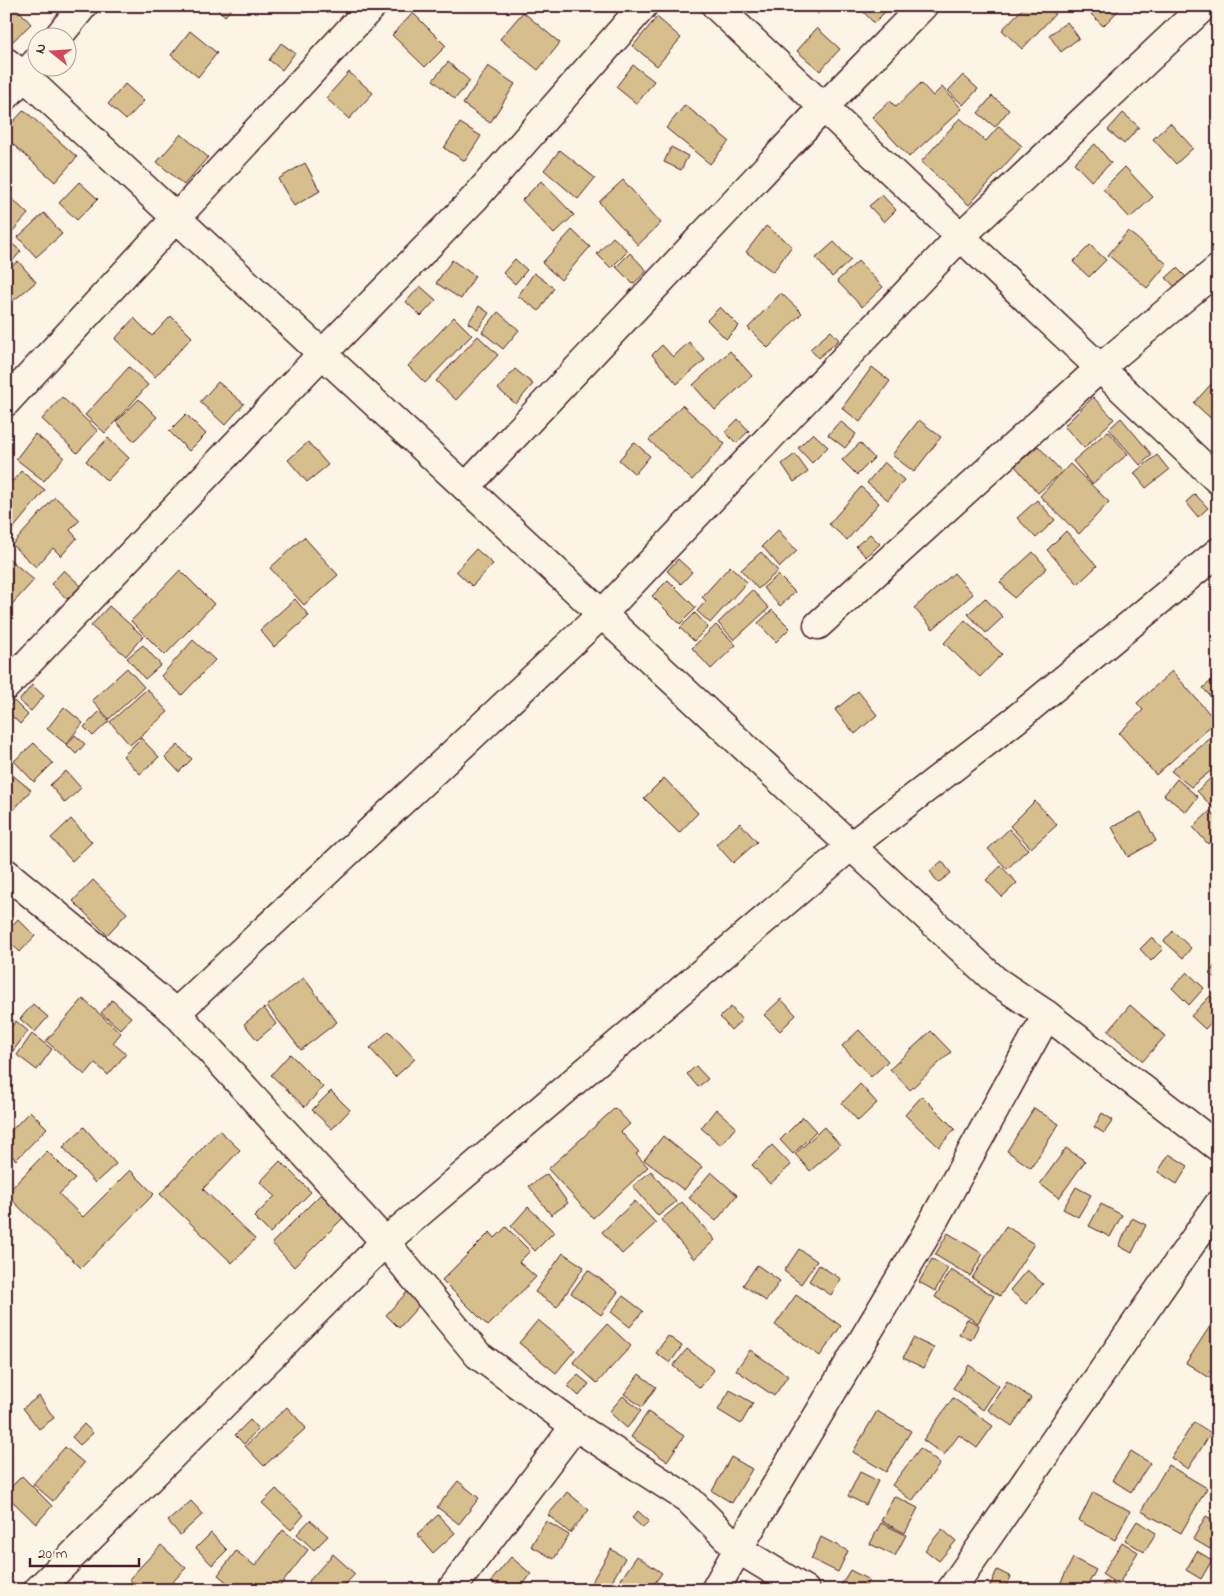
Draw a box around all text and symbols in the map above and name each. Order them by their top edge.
north arrow [28,28,78,78]
text: N [30,41,52,56]
scale bar [30,1536,139,1568]
text: 20 m [38,1543,68,1565]

